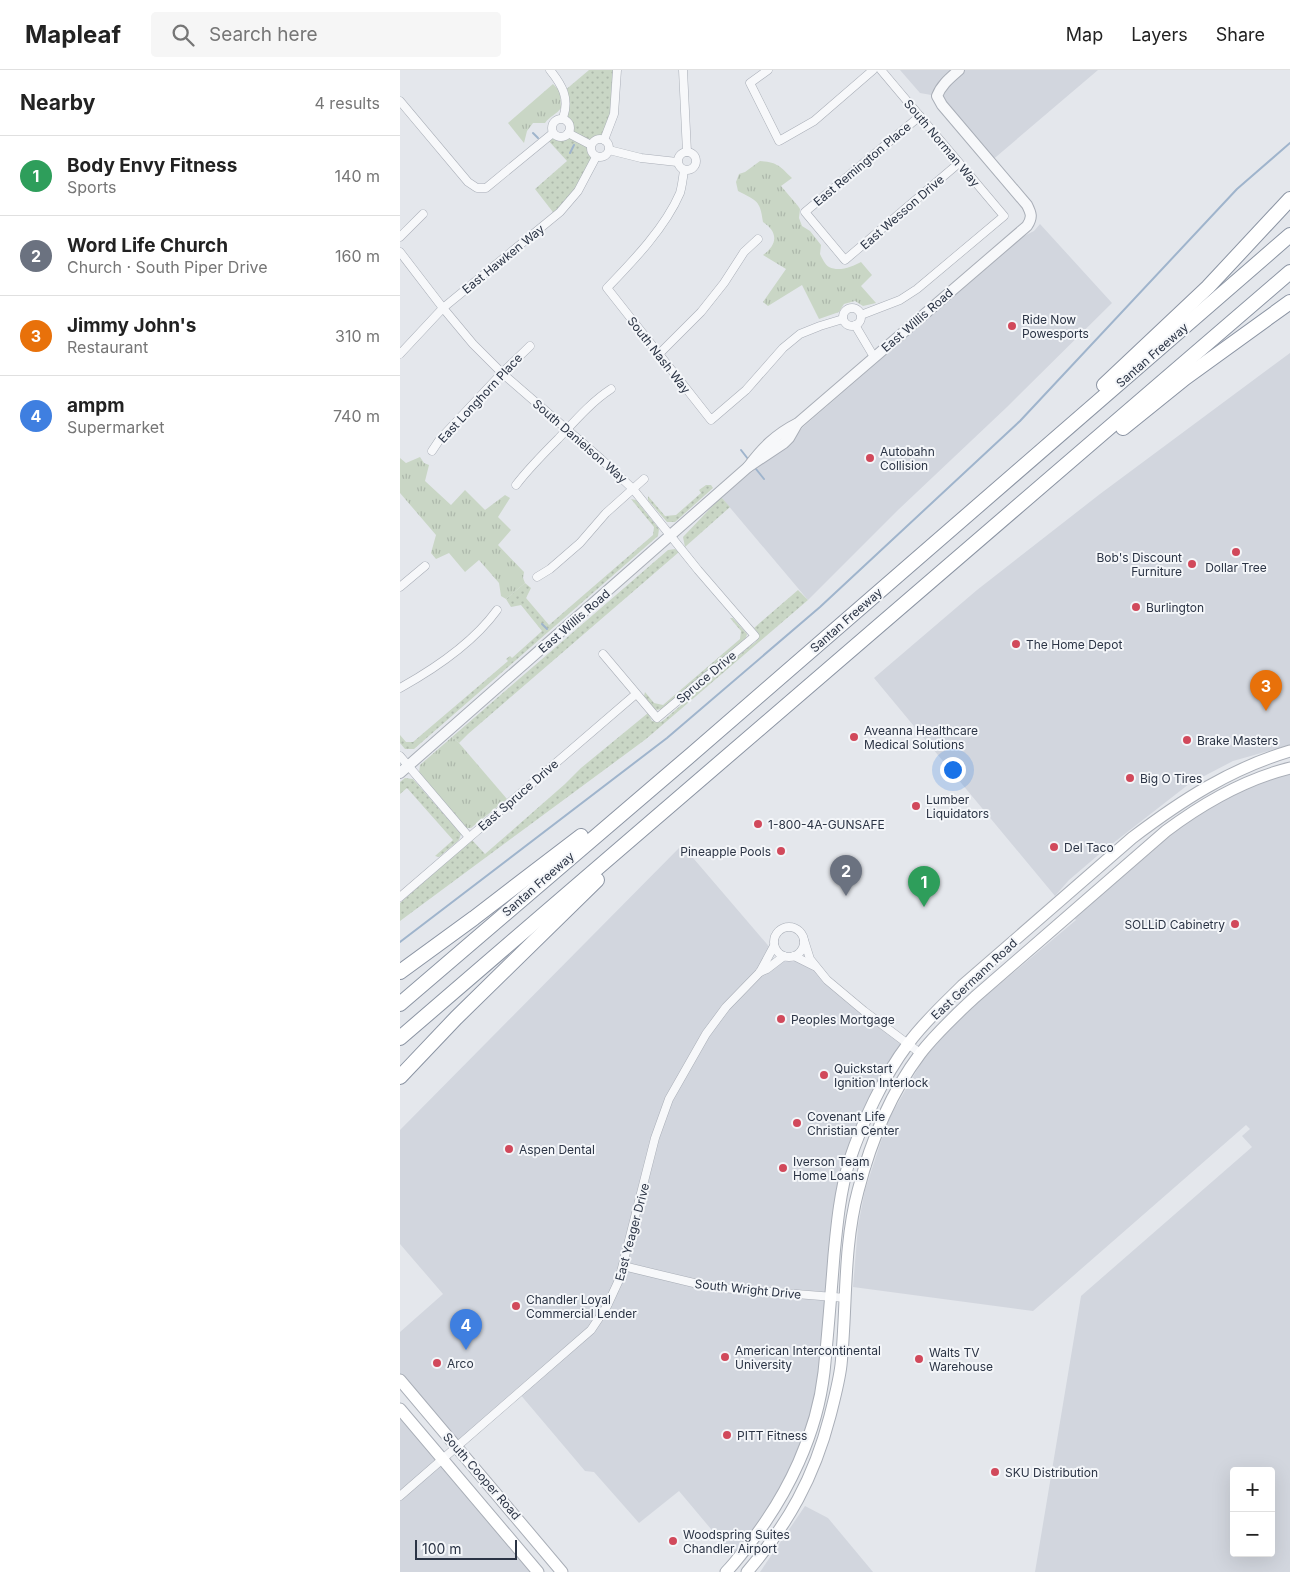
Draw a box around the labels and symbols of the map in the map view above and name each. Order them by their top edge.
street label: South Norman Way [901,96,983,190]
street label: East Remington Place [810,119,914,209]
street label: East Wesson Drive [857,172,947,252]
street label: East Hawken Way [459,221,547,297]
street label: East Willis Road [878,285,956,355]
place label: Ride Now Powesports [1022,312,1089,341]
street label: South Nash Way [624,314,694,397]
street label: Santan Freeway [1113,319,1191,390]
marker: Ride Now Powesports [1006,320,1018,332]
street label: East Longhorn Place [435,350,525,446]
street label: South Danielson Way [530,396,630,486]
place label: Autobahn Collision [880,444,935,473]
marker: Autobahn Collision [864,452,876,464]
marker: Dollar Tree [1230,546,1242,558]
place label: Bob's Discount Furniture [1096,550,1182,579]
marker: Bob's Discount Furniture [1186,558,1198,570]
place label: Dollar Tree [1205,560,1267,575]
street label: Santan Freeway [807,584,885,655]
street label: East Willis Road [535,586,613,656]
place label: Burlington [1146,600,1204,615]
marker: Burlington [1130,601,1142,613]
place label: The Home Depot [1026,637,1122,652]
marker: The Home Depot [1010,638,1022,650]
street label: Spruce Drive [673,648,739,706]
pin: 3 [1250,670,1282,711]
place label: Aveanna Healthcare Medical Solutions [864,723,978,752]
marker: Aveanna Healthcare Medical Solutions [848,731,860,743]
place label: Brake Masters [1197,733,1278,748]
marker: Brake Masters [1181,734,1193,746]
street label: East Spruce Drive [475,756,561,834]
your location [940,757,966,783]
place label: Big O Tires [1140,771,1202,786]
marker: Big O Tires [1124,772,1136,784]
place label: Lumber Liquidators [926,792,989,821]
marker: Lumber Liquidators [910,800,922,812]
place label: 1-800-4A-GUNSAFE [768,817,885,832]
marker: 1-800-4A-GUNSAFE [752,818,764,830]
place label: Del Taco [1064,840,1114,855]
marker: Del Taco [1048,841,1060,853]
place label: Pineapple Pools [680,844,771,859]
marker: Pineapple Pools [775,845,787,857]
street label: Santan Freeway [499,848,577,919]
pin: 2 [830,855,862,896]
pin: 1 [908,866,940,907]
place label: SOLLiD Cabinetry [1124,917,1225,932]
marker: SOLLiD Cabinetry [1229,918,1241,930]
street label: East Germann Road [928,935,1020,1023]
place label: Peoples Mortgage [791,1012,895,1027]
marker: Peoples Mortgage [775,1013,787,1025]
place label: Quickstart Ignition Interlock [834,1061,929,1090]
marker: Quickstart Ignition Interlock [818,1069,830,1081]
place label: Covenant Life Christian Center [807,1109,899,1138]
marker: Covenant Life Christian Center [791,1117,803,1129]
place label: Aspen Dental [519,1142,595,1157]
marker: Aspen Dental [503,1143,515,1155]
place label: Iverson Team Home Loans [793,1154,869,1183]
marker: Iverson Team Home Loans [777,1162,789,1174]
street label: East Yeager Drive [612,1181,652,1283]
street label: South Wright Drive [694,1276,802,1302]
place label: Chandler Loyal Commercial Lender [526,1292,637,1321]
marker: Chandler Loyal Commercial Lender [510,1300,522,1312]
pin: 4 [450,1309,482,1350]
place label: American Intercontinental University [735,1343,881,1372]
place label: Walts TV Warehouse [929,1345,993,1374]
marker: American Intercontinental University [719,1351,731,1363]
marker: Walts TV Warehouse [913,1353,925,1365]
place label: Arco [447,1356,474,1371]
marker: Arco [431,1357,443,1369]
place label: PITT Fitness [737,1428,807,1443]
street label: South Cooper Road [440,1429,524,1523]
marker: PITT Fitness [721,1429,733,1441]
place label: SKU Distribution [1005,1465,1098,1480]
marker: SKU Distribution [989,1466,1001,1478]
place label: Woodspring Suites Chandler Airport [683,1527,790,1556]
marker: Woodspring Suites Chandler Airport [667,1535,679,1547]
scale bar [415,1537,518,1560]

